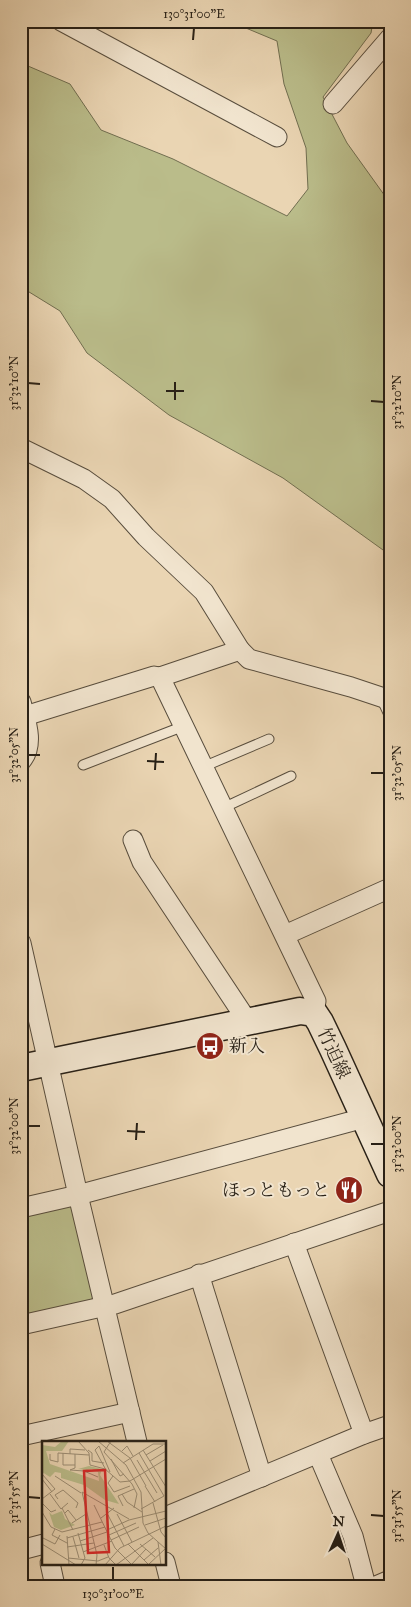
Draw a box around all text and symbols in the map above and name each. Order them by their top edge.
text: 130°31'00"E [163,7,225,21]
text: 31°32'10"N [7,355,21,411]
text: 31°32'10"N [390,374,404,430]
text: 31°32'05"N [7,727,21,783]
text: 31°32'05"N [390,745,404,801]
street label: 竹迫線 [313,1024,355,1082]
bus stop icon: 新入 [195,1031,225,1061]
place label: 新入 [229,1035,265,1057]
text: 31°32'00"N [7,1097,21,1155]
text: 31°32'00"N [390,1115,404,1173]
restaurant icon: ほっともっと [334,1175,364,1205]
place label: ほっともっと [222,1179,330,1201]
inset map [42,1441,166,1564]
text: 31°31'55"N [7,1470,21,1524]
text: 31°31'55"N [390,1489,404,1543]
north arrow [314,1510,364,1560]
text: N [332,1513,345,1530]
text: 130°31'00"E [82,1587,144,1601]

